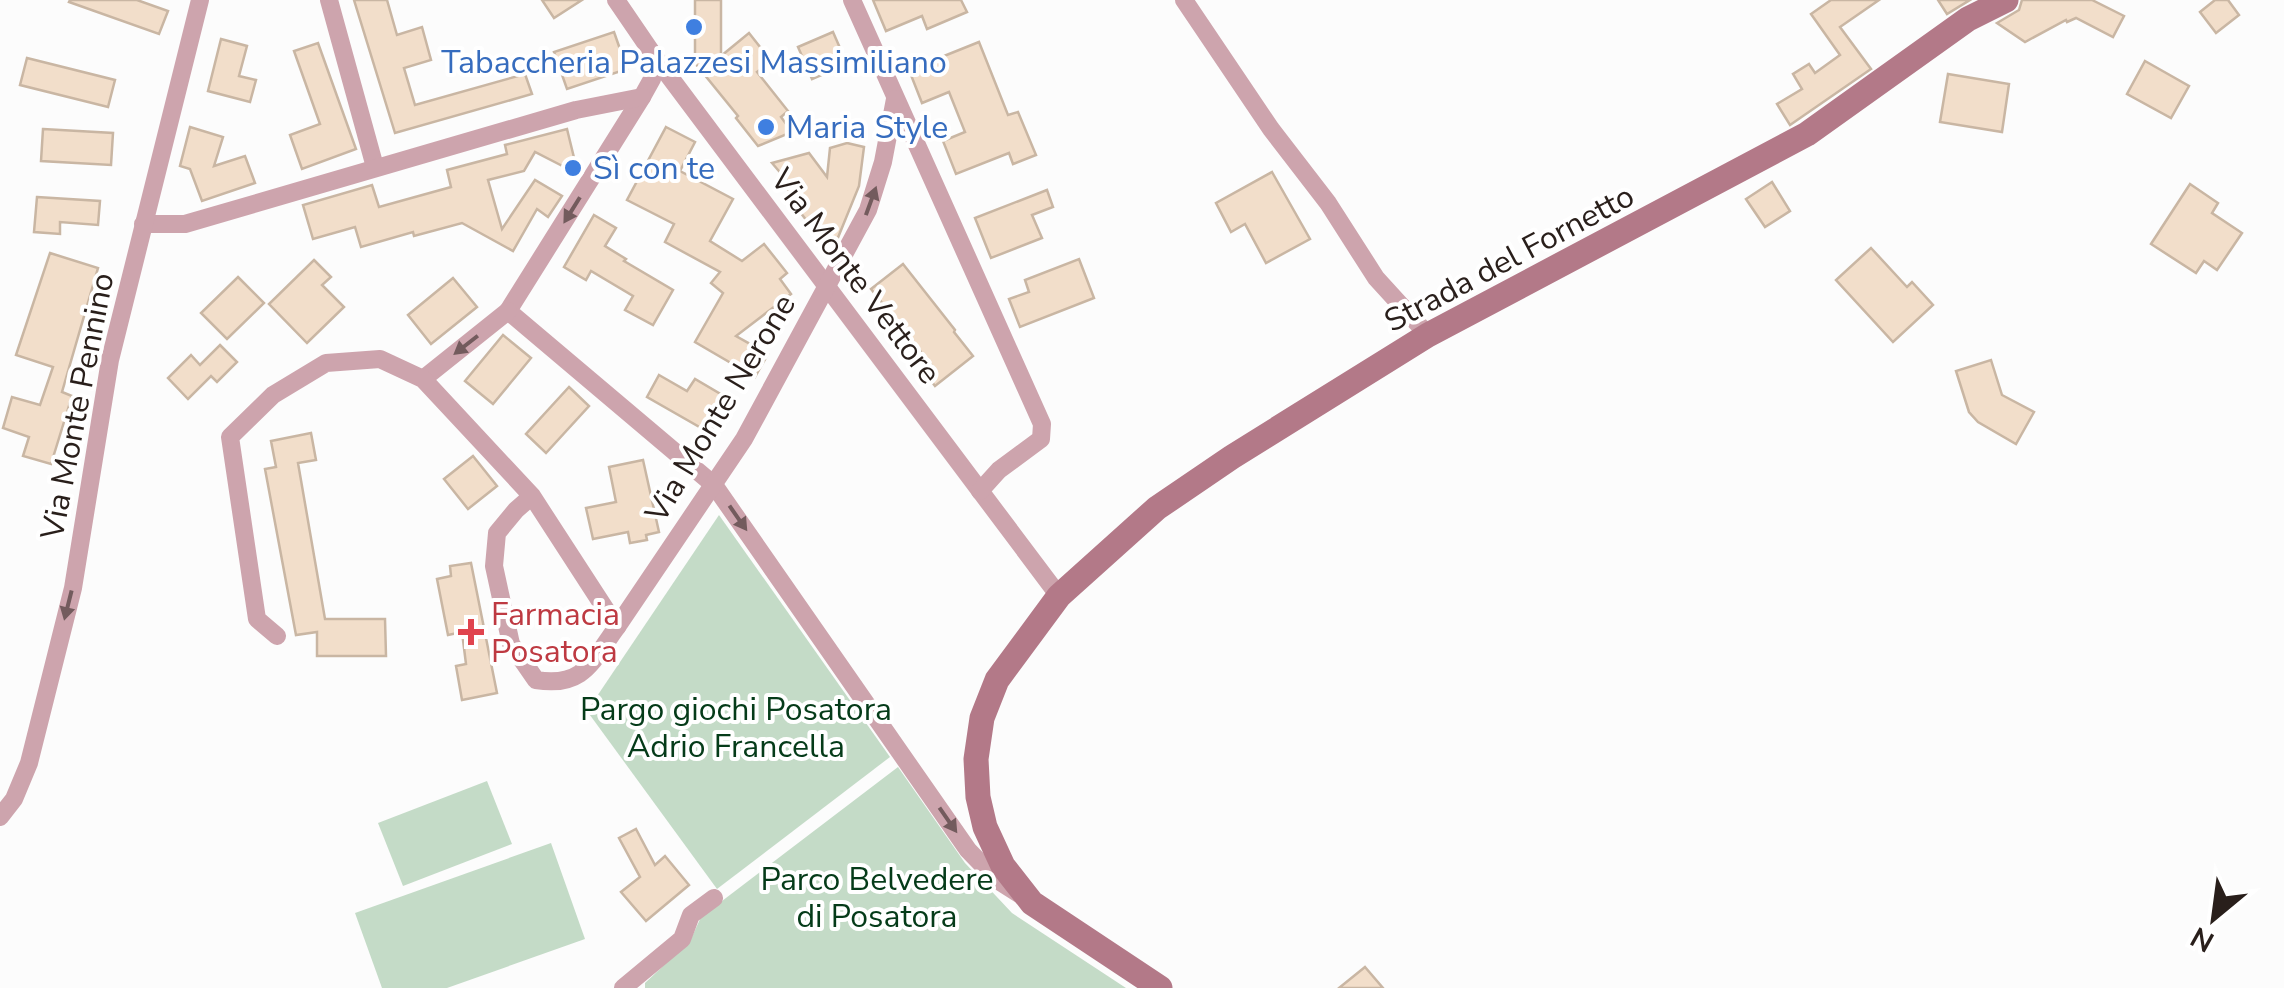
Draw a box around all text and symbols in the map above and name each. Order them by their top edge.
marker: Tabaccheria Palazzesi Massimiliano [683,16,705,38]
place label: Tabaccheria Palazzesi Massimiliano [441,41,947,84]
place label: Maria Style [786,106,948,149]
marker: Maria Style [755,116,777,138]
place label: Sì con te [593,147,715,190]
marker: Sì con te [562,157,584,179]
street label: Via Monte Vettore [760,159,951,393]
street label: Strada del Fornetto [1377,174,1642,343]
one-way arrow [864,185,879,215]
one-way arrow [563,196,582,223]
street label: Via Monte Pennino [30,269,124,544]
street label: Via Monte Nerone [635,286,806,531]
one-way arrow [453,334,479,355]
one-way arrow [728,505,747,532]
one-way arrow [60,590,75,621]
place label: Farmacia Posatora [491,593,620,673]
marker: Farmacia Posatora [460,621,482,643]
park label: Pargo giochi Posatora Adrio Francella [580,688,892,768]
one-way arrow [938,807,957,833]
park label: Parco Belvedere di Posatora [760,858,994,938]
north arrow [2164,868,2264,968]
text: N [2184,917,2221,961]

